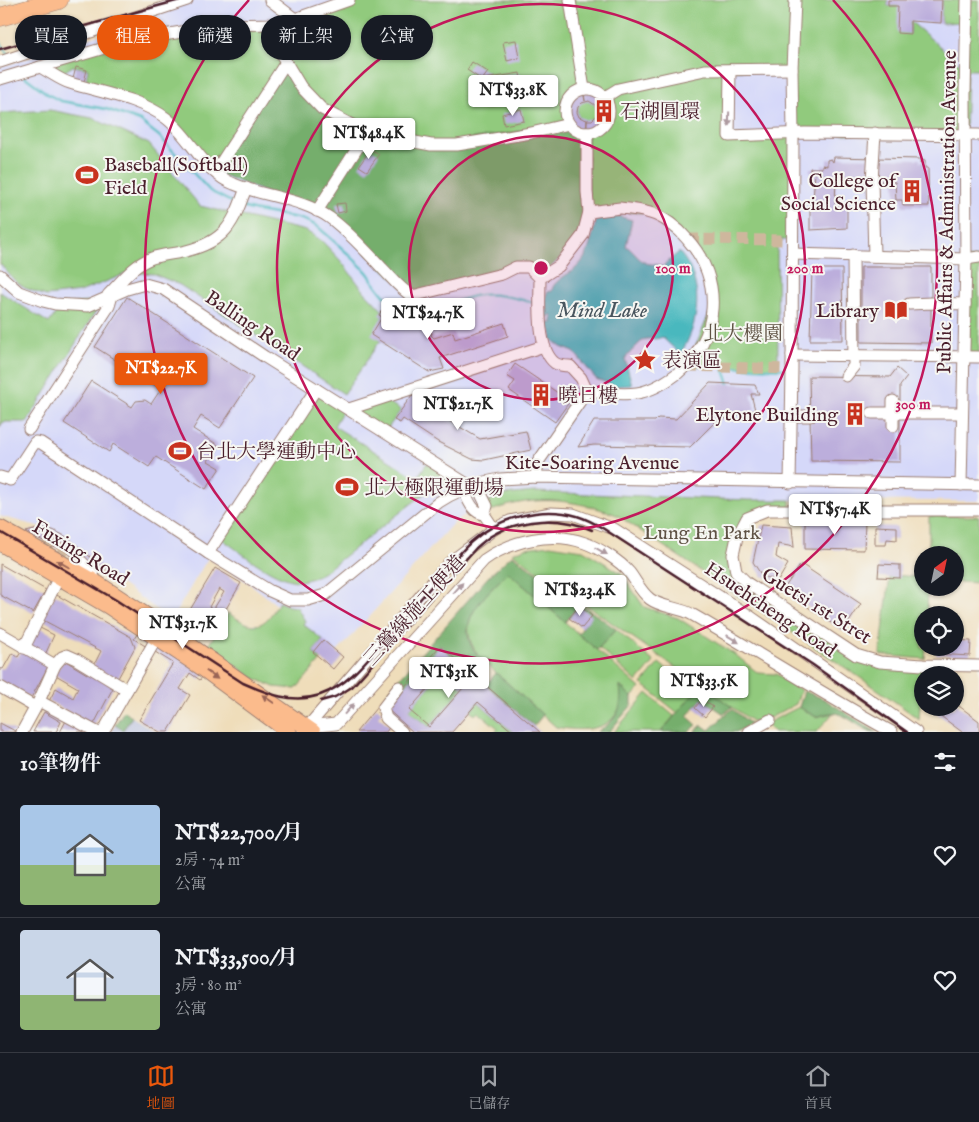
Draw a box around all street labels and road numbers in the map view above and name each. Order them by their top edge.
street label: Public Affairs & Administration Avenue [932,50,963,374]
street label: Balling Road [200,285,305,367]
street label: Kite-Soaring Avenue [505,451,679,476]
street label: Fuxing Road [27,514,134,592]
street label: 三鶯線施工便道 [359,551,471,671]
street label: Hsuehcheng Road [699,557,841,664]
street label: Guetsi 1st Stret [756,562,876,650]

